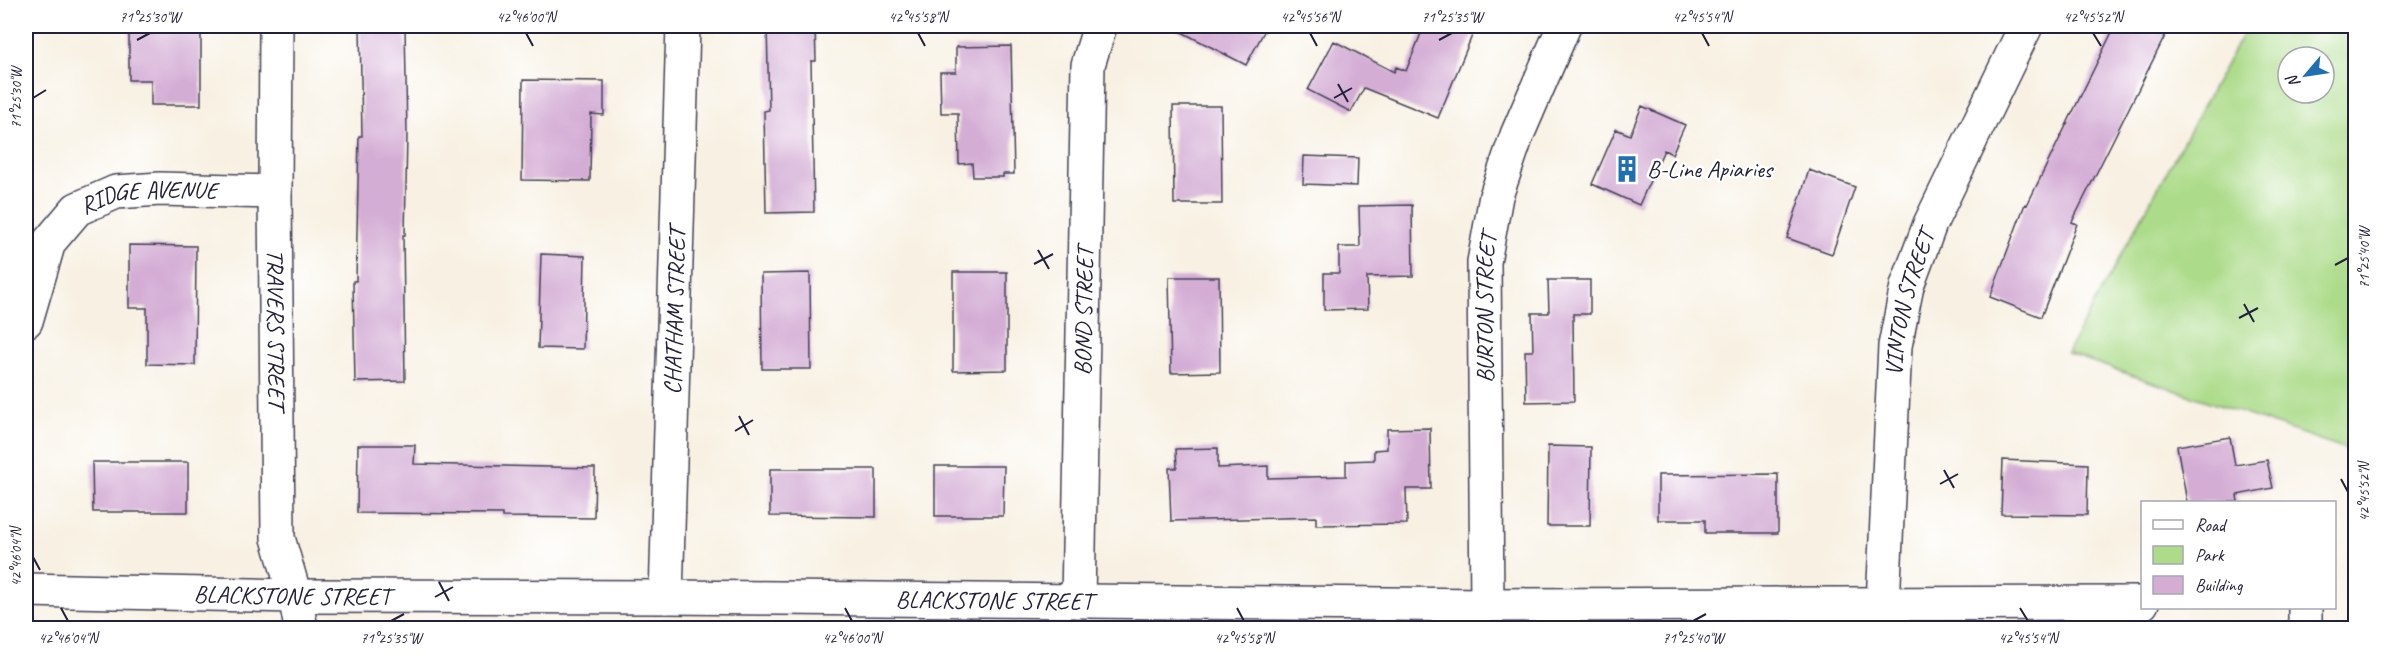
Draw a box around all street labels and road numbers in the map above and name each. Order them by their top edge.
street label: RIDGE AVENUE [75,174,221,221]
street label: CHATHAM STREET [657,221,692,395]
street label: VINTON STREET [1879,221,1943,376]
street label: BURTON STREET [1469,225,1505,383]
street label: BOND STREET [1067,242,1100,376]
street label: TRAVERS STREET [260,249,292,415]
street label: BLACKSTONE STREET [193,579,396,611]
street label: BLACKSTONE STREET [895,584,1098,616]

